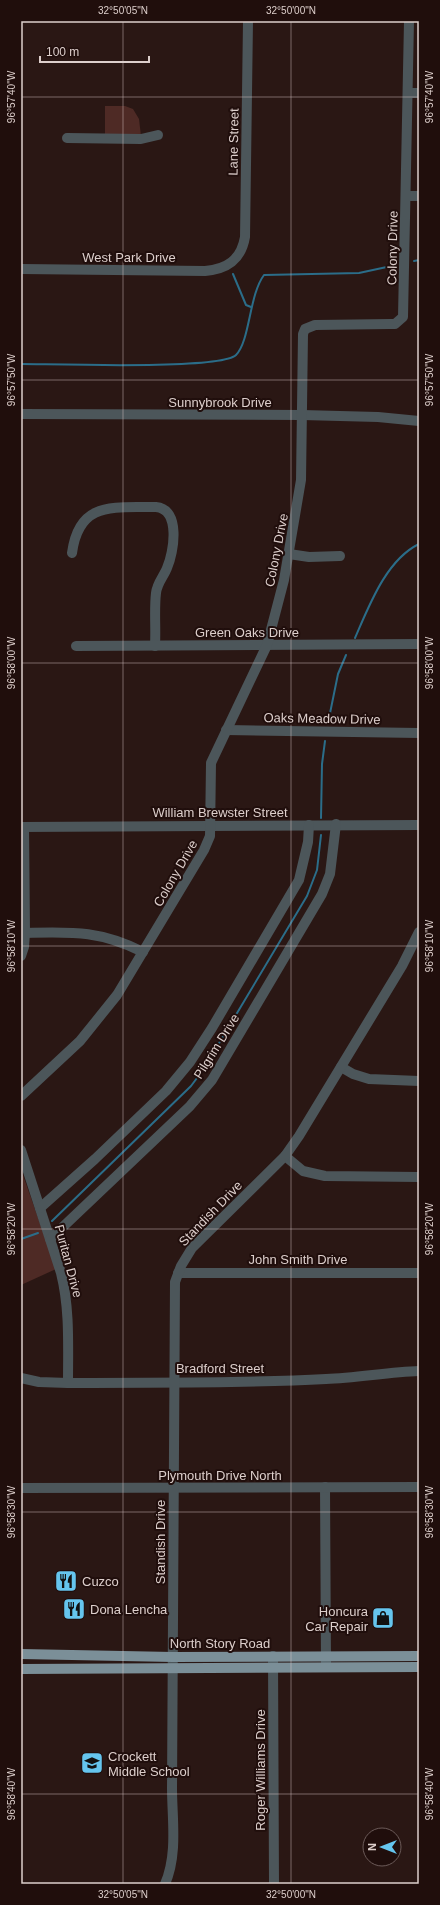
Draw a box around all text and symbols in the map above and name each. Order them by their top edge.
text: 32°50'05"N [98,5,148,16]
text: 32°50'00"N [266,5,316,16]
scale bar [40,38,149,64]
text: 100 m [46,45,79,59]
text: 96°57'40"W [6,70,17,123]
text: 96°57'40"W [424,70,435,123]
street label: Lane Street [225,108,242,176]
street label: Colony Drive [384,211,401,285]
street label: West Park Drive [82,250,176,265]
text: 96°57'50"W [6,353,17,406]
text: 96°57'50"W [424,353,435,406]
street label: Sunnybrook Drive [168,395,272,410]
street label: Colony Drive [262,512,291,588]
street label: Green Oaks Drive [195,625,299,640]
text: 96°58'00"W [6,636,17,689]
text: 96°58'00"W [424,636,435,689]
street label: Oaks Meadow Drive [263,710,381,727]
street label: William Brewster Street [152,805,288,820]
street label: Colony Drive [150,837,201,909]
text: 96°58'10"W [6,919,17,972]
text: 96°58'10"W [424,919,435,972]
street label: Pilgrim Drive [191,1011,242,1081]
street label: Standish Drive [176,1178,245,1249]
text: 96°58'20"W [6,1202,17,1255]
text: 96°58'20"W [424,1202,435,1255]
street label: Puritan Drive [52,1223,85,1299]
street label: John Smith Drive [249,1252,347,1267]
street label: Bradford Street [176,1361,264,1376]
street label: Plymouth Drive North [158,1468,282,1483]
text: 96°58'30"W [6,1485,17,1538]
text: 96°58'30"W [424,1485,435,1538]
street label: Standish Drive [153,1500,168,1584]
restaurant icon: Cuzco [53,1568,79,1594]
place label: Cuzco [82,1574,119,1589]
restaurant icon: Dona Lencha [61,1596,87,1622]
place label: Dona Lencha [90,1602,168,1617]
place label: Honcura Car Repair [305,1604,369,1634]
shop icon: Honcura Car Repair [370,1605,396,1631]
street label: North Story Road [170,1636,270,1651]
street label: Roger Williams Drive [253,1709,268,1831]
place label: Crockett Middle School [108,1749,190,1779]
school or university icon: Crockett Middle School [79,1750,105,1776]
text: 96°58'40"W [6,1767,17,1820]
text: 96°58'40"W [424,1767,435,1820]
north arrow [362,1827,402,1867]
text: N [366,1843,378,1851]
text: 32°50'05"N [98,1889,148,1900]
text: 32°50'00"N [266,1889,316,1900]

